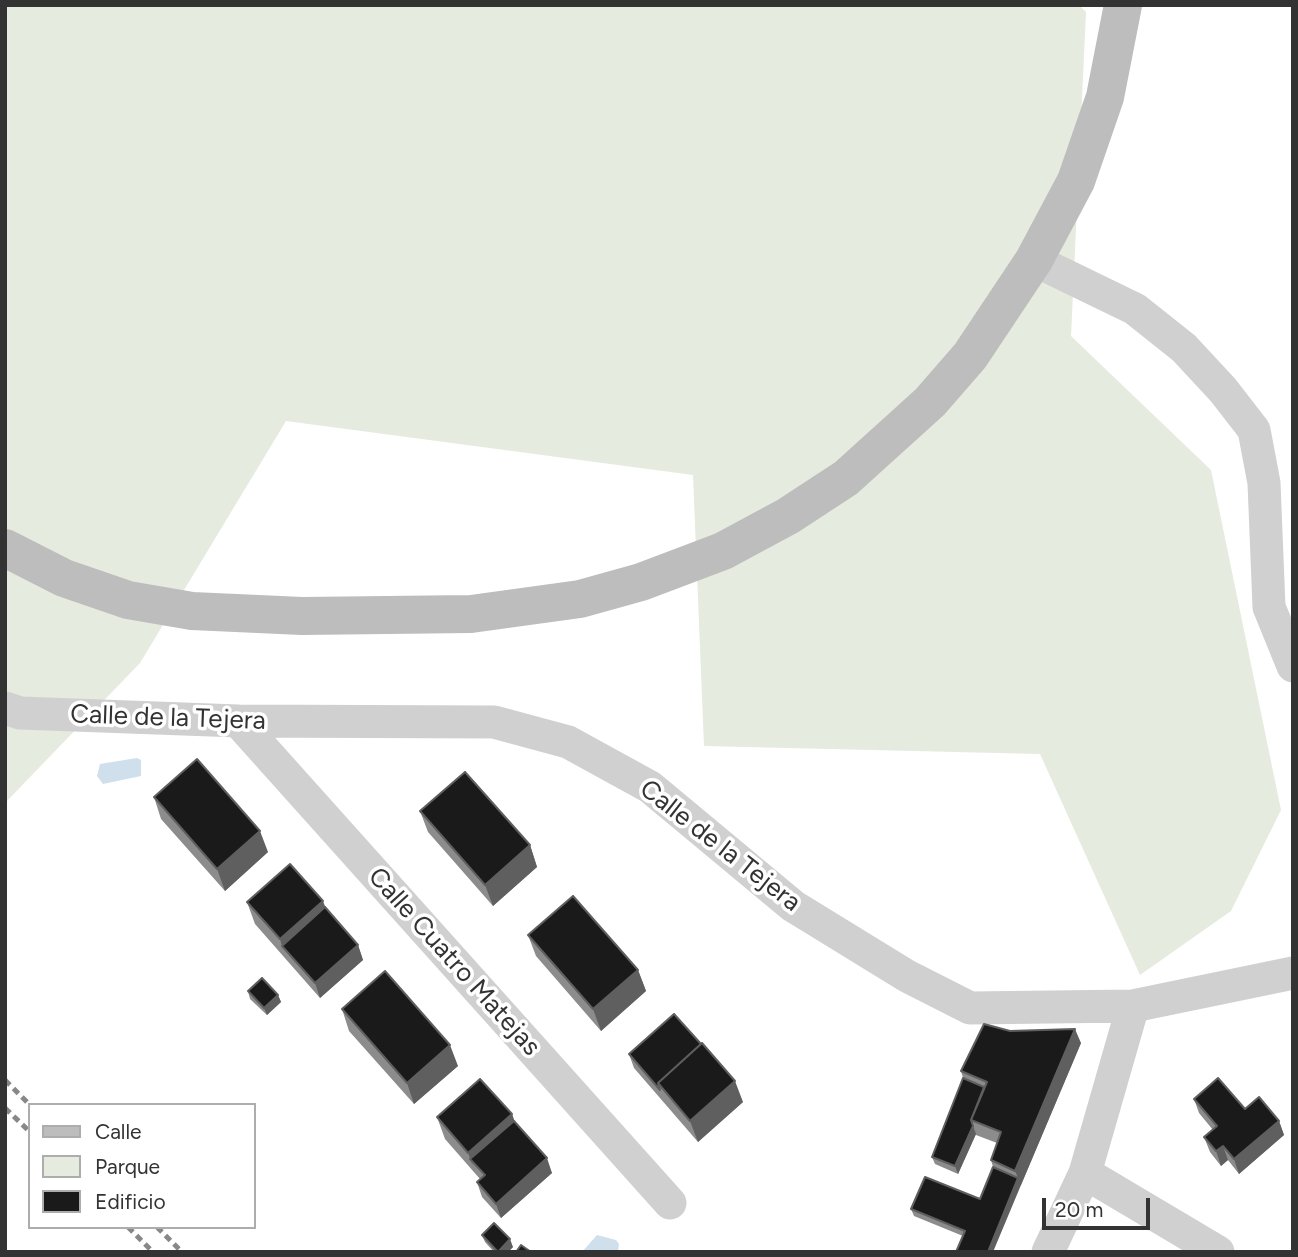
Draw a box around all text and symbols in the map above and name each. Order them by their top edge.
street label: Calle de la Tejera [70,699,266,737]
street label: Calle de la Tejera [633,774,807,918]
street label: Calle Cuatro Matejas [361,862,547,1062]
legend [28,1103,256,1229]
text: Calle [95,1119,142,1144]
text: Parque [95,1154,160,1179]
scale bar [1046,1184,1154,1228]
text: Edificio [95,1189,166,1214]
text: 20 m [1055,1197,1103,1222]

